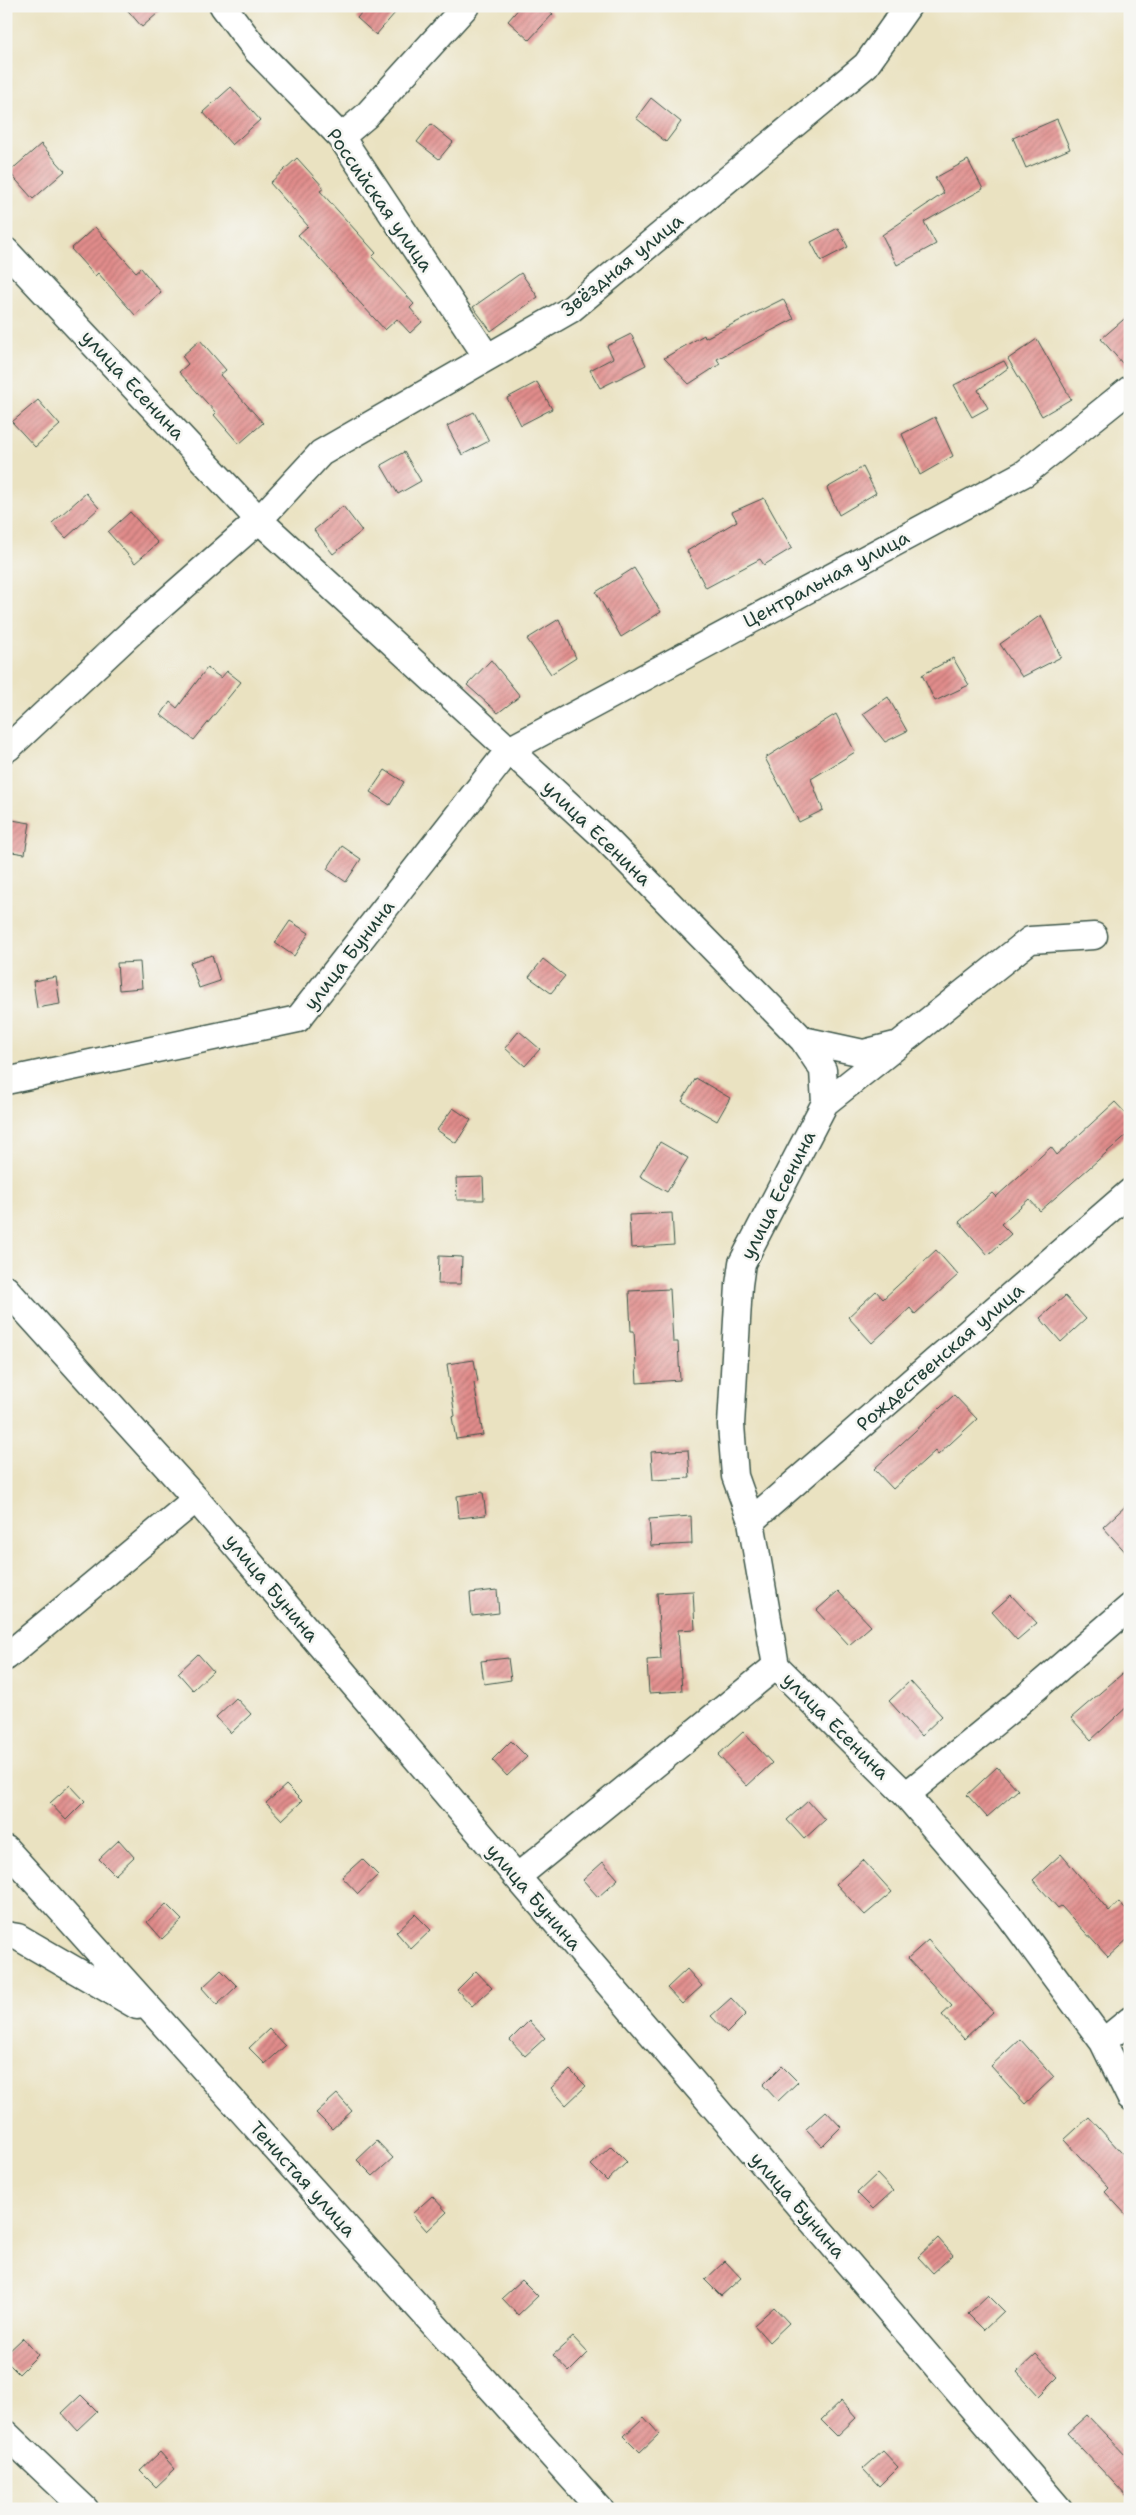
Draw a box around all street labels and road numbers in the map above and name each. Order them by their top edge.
street label: Российская улица [321,123,439,277]
street label: Звёздная улица [556,208,688,322]
street label: улица Есенина [76,325,191,445]
street label: Центральная улица [739,524,914,633]
street label: улица Есенина [537,775,657,891]
street label: улица Бунина [298,895,400,1015]
street label: улица Есенина [735,1126,821,1264]
street label: Рождественская улица [851,1277,1029,1437]
street label: улица Бунина [220,1529,325,1647]
street label: улица Есенина [777,1667,895,1785]
street label: улица Бунина [481,1838,587,1956]
street label: Тенистая улица [244,2116,362,2242]
street label: улица Бунина [745,2146,851,2264]

